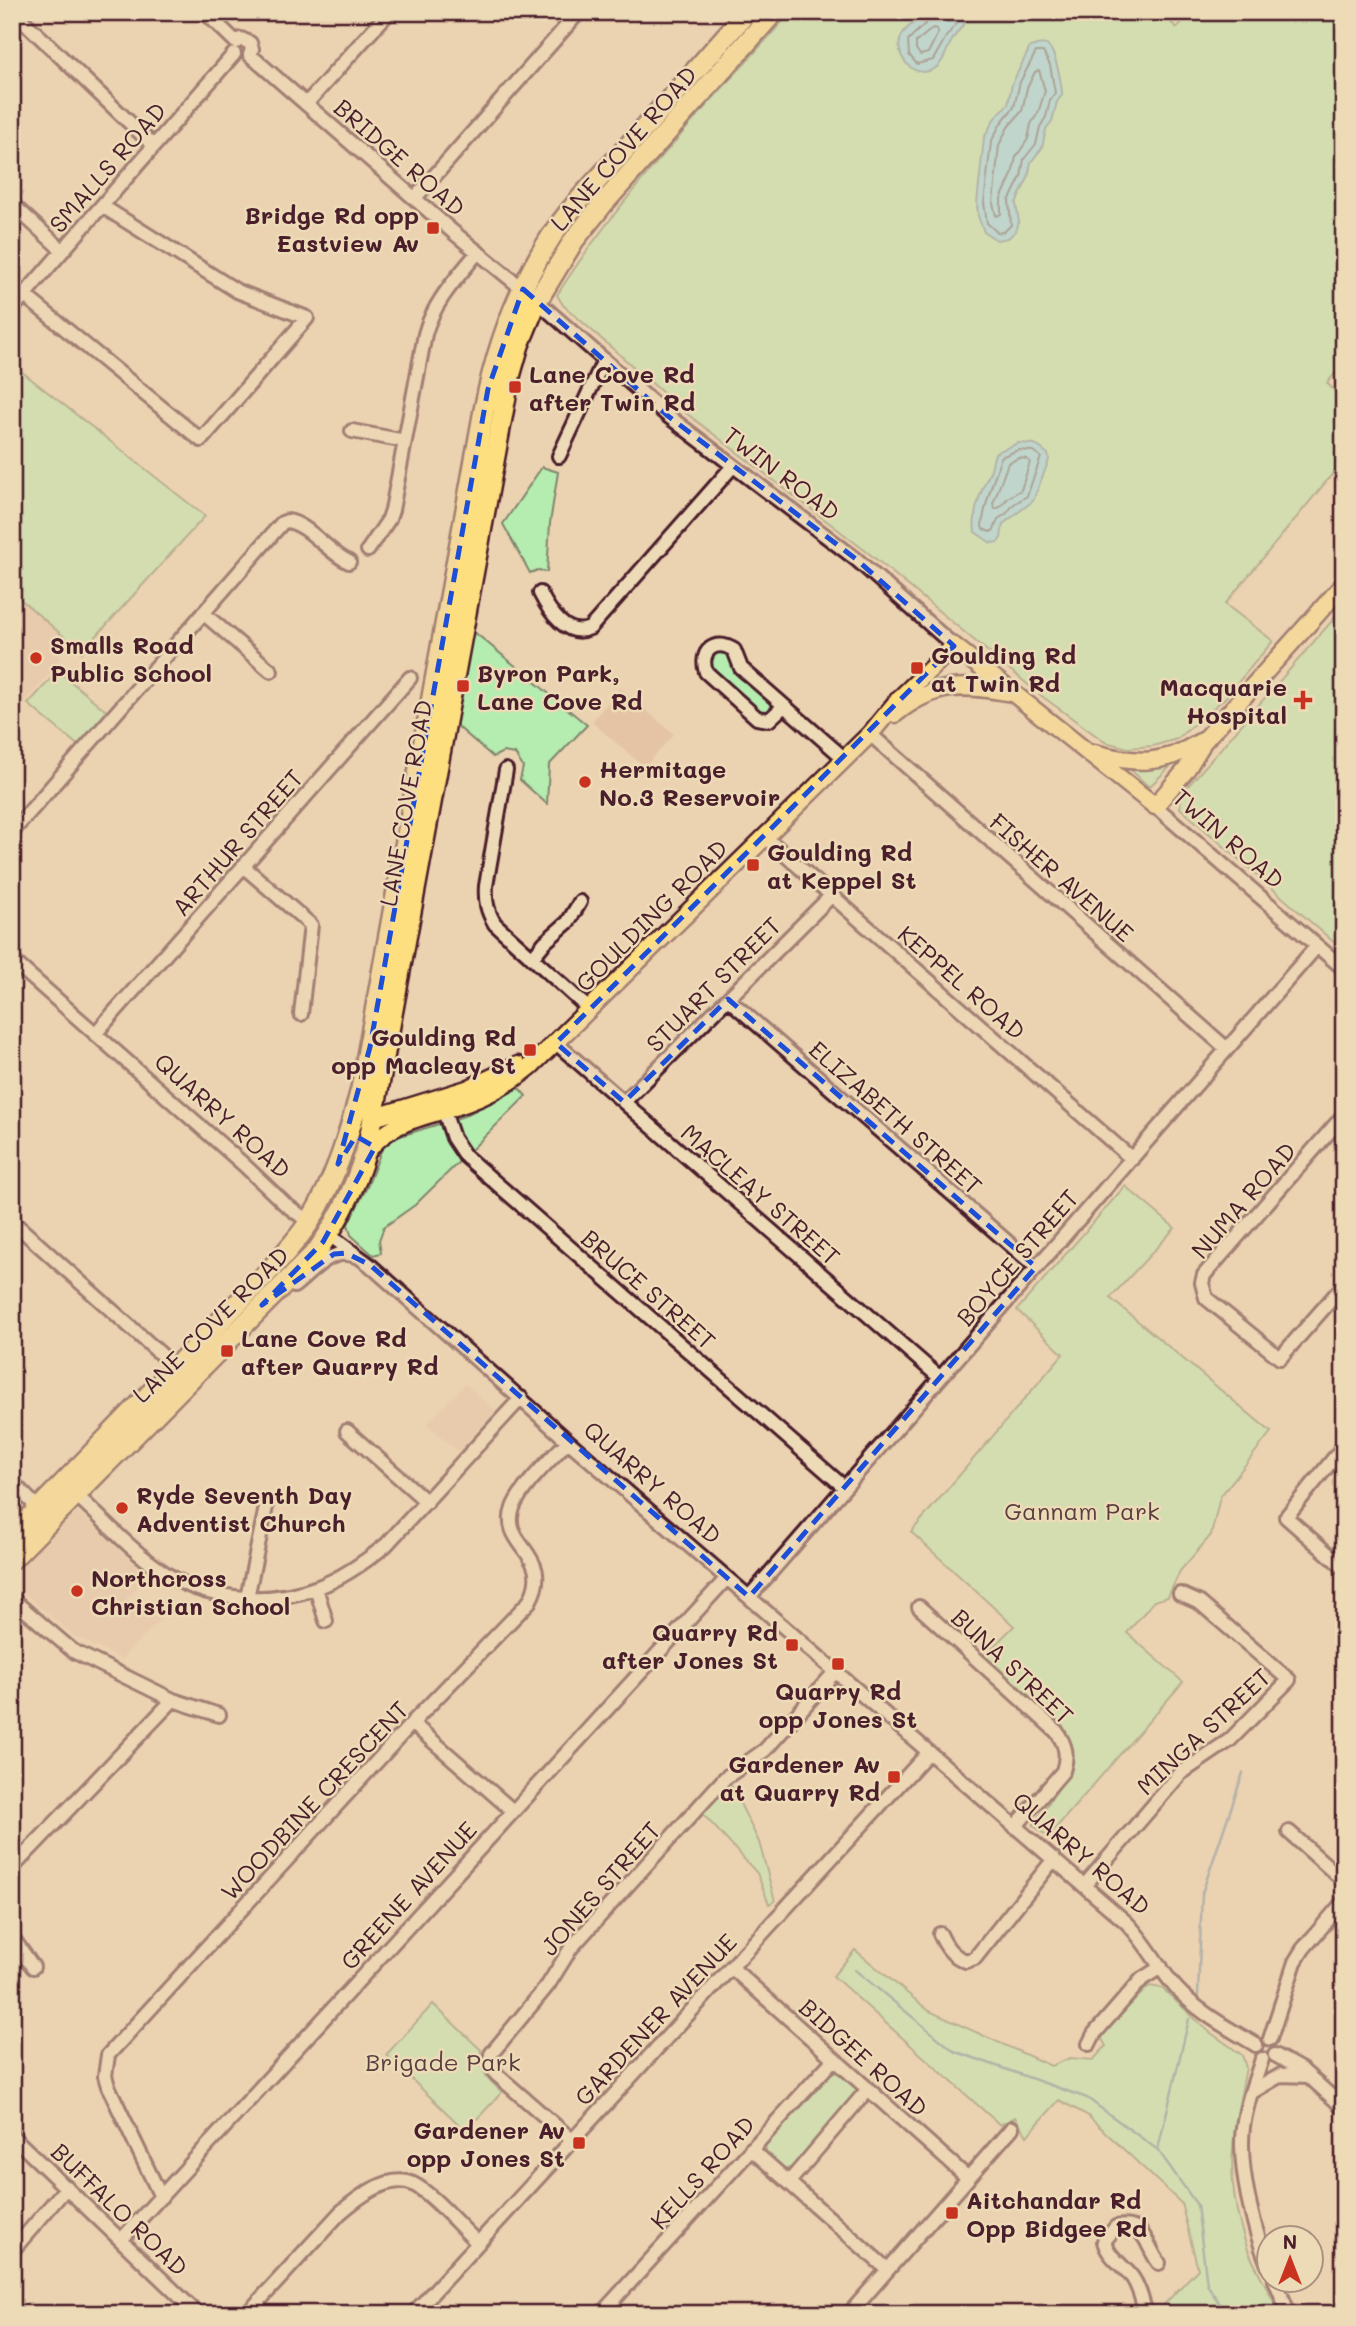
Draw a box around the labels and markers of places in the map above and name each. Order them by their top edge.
place label: Bridge Rd opp Eastview Av [245,199,419,258]
marker: Bridge Rd opp Eastview Av [425,220,441,236]
place label: Lane Cove Rd after Twin Rd [529,358,695,417]
marker: Lane Cove Rd after Twin Rd [507,379,523,395]
place label: Smalls Road Public School [50,629,212,688]
place label: Goulding Rd at Twin Rd [931,639,1076,698]
marker: Smalls Road Public School [28,650,44,666]
place label: Byron Park, Lane Cove Rd [477,657,643,716]
marker: Goulding Rd at Twin Rd [909,660,925,676]
place label: Macquarie Hospital [1160,671,1287,730]
marker: Byron Park, Lane Cove Rd [455,678,471,694]
marker: Macquarie Hospital [1293,690,1313,710]
place label: Hermitage No.3 Reservoir [599,753,780,812]
marker: Hermitage No.3 Reservoir [577,774,593,790]
place label: Goulding Rd at Keppel St [767,836,916,895]
marker: Goulding Rd at Keppel St [745,857,761,873]
place label: Goulding Rd opp Macleay St [331,1021,516,1080]
marker: Goulding Rd opp Macleay St [522,1042,538,1058]
place label: Lane Cove Rd after Quarry Rd [241,1322,438,1381]
marker: Lane Cove Rd after Quarry Rd [219,1343,235,1359]
place label: Ryde Seventh Day Adventist Church [136,1479,352,1538]
marker: Ryde Seventh Day Adventist Church [114,1500,130,1516]
place label: Northcross Christian School [91,1562,290,1621]
marker: Northcross Christian School [69,1583,85,1599]
place label: Quarry Rd after Jones St [602,1616,778,1675]
marker: Quarry Rd after Jones St [784,1637,800,1653]
marker: Quarry Rd opp Jones St [830,1656,846,1672]
place label: Quarry Rd opp Jones St [759,1675,917,1734]
place label: Gardener Av at Quarry Rd [720,1748,880,1807]
marker: Gardener Av at Quarry Rd [886,1769,902,1785]
place label: Gardener Av opp Jones St [407,2114,565,2173]
marker: Gardener Av opp Jones St [571,2135,587,2151]
place label: Aitchandar Rd Opp Bidgee Rd [966,2184,1147,2243]
marker: Aitchandar Rd Opp Bidgee Rd [944,2205,960,2221]

